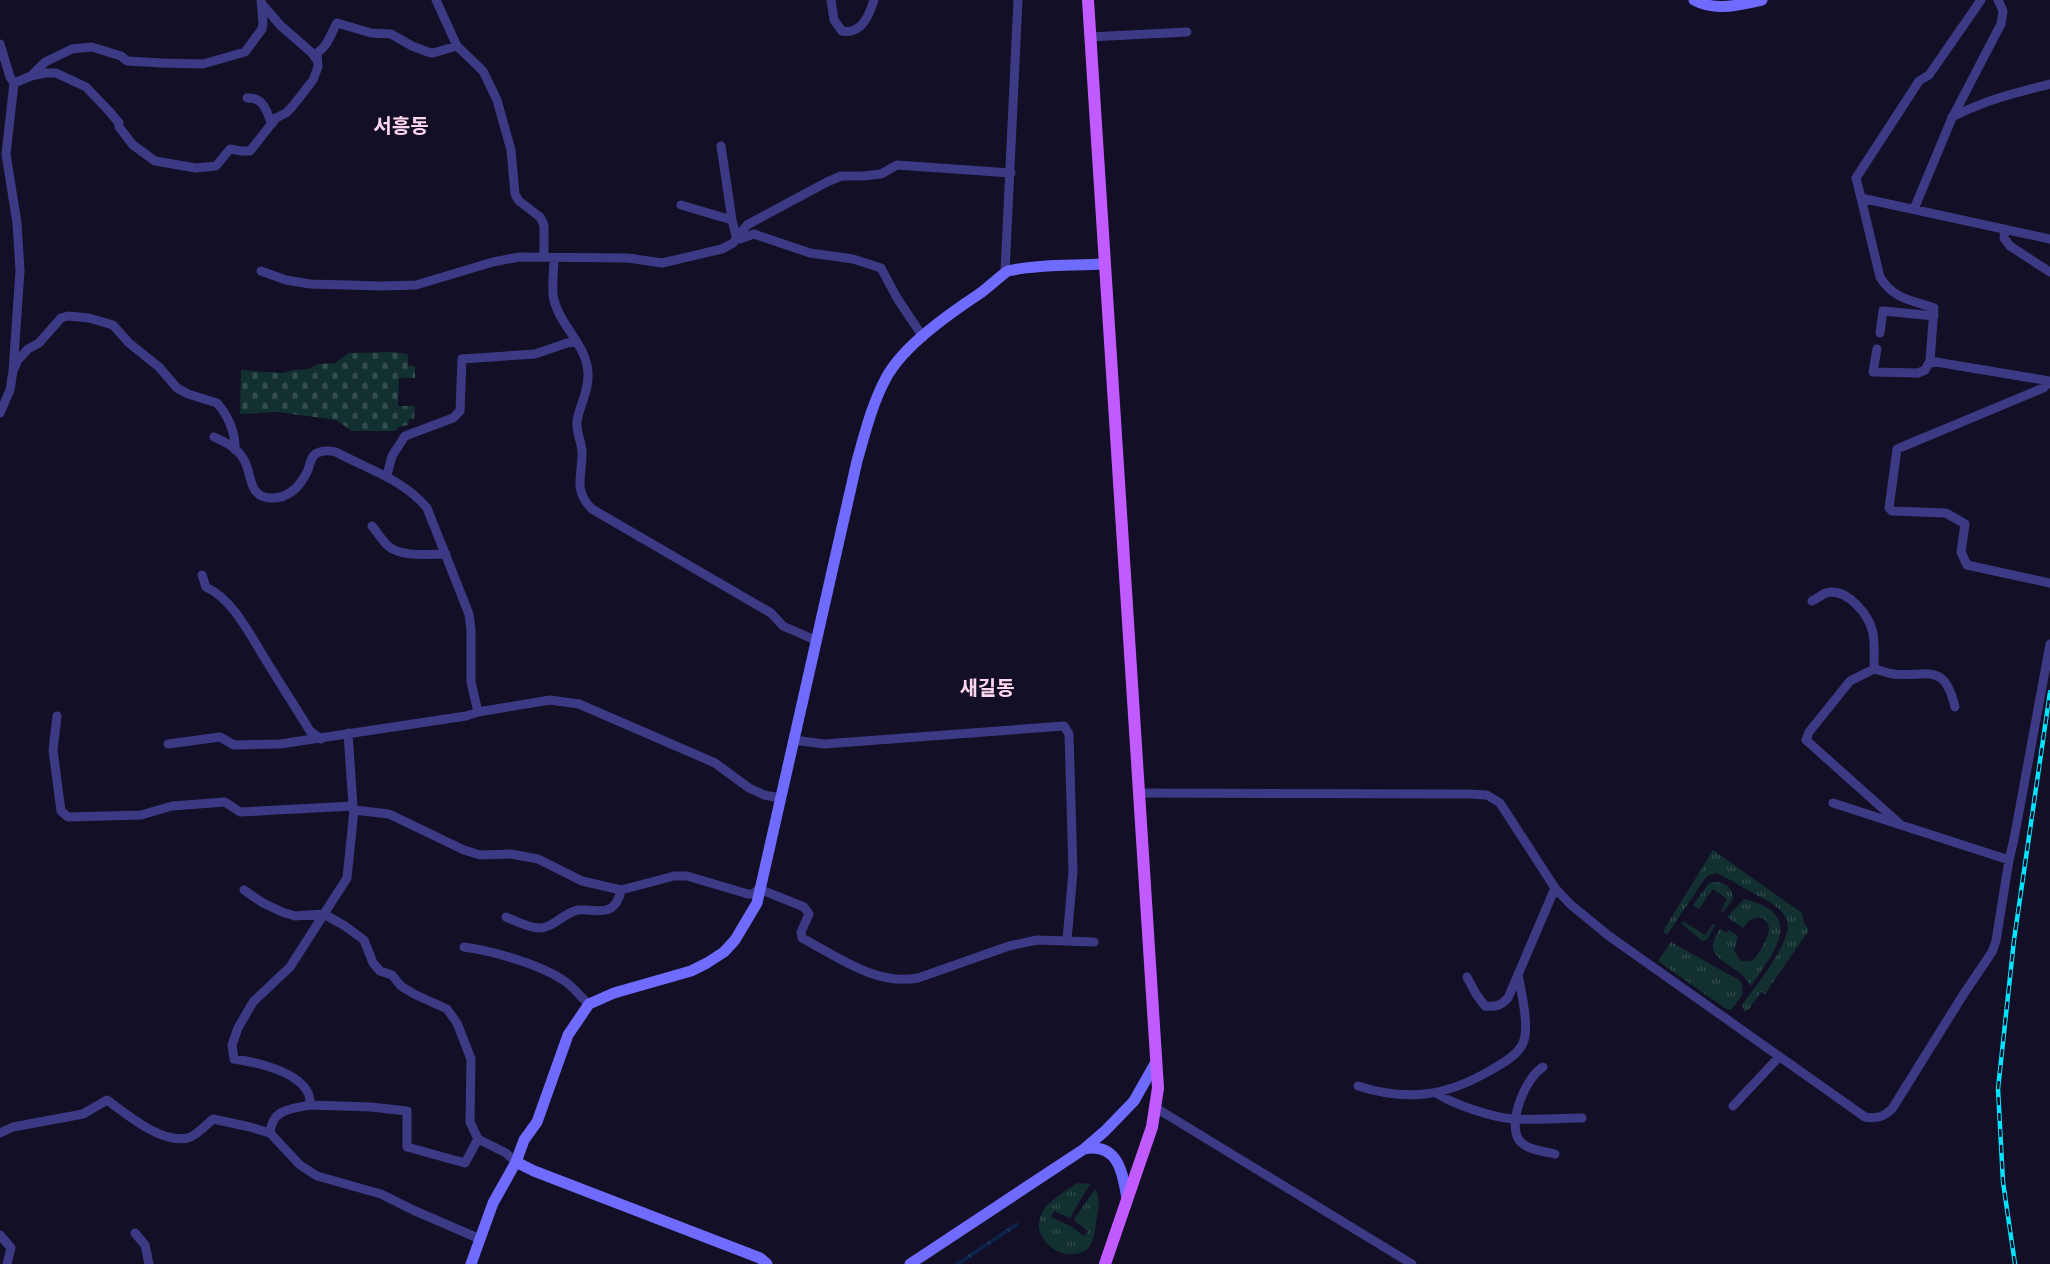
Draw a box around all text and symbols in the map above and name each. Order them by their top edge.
district label: 서흥동 [373,114,429,138]
district label: 새길동 [959,676,1015,700]

